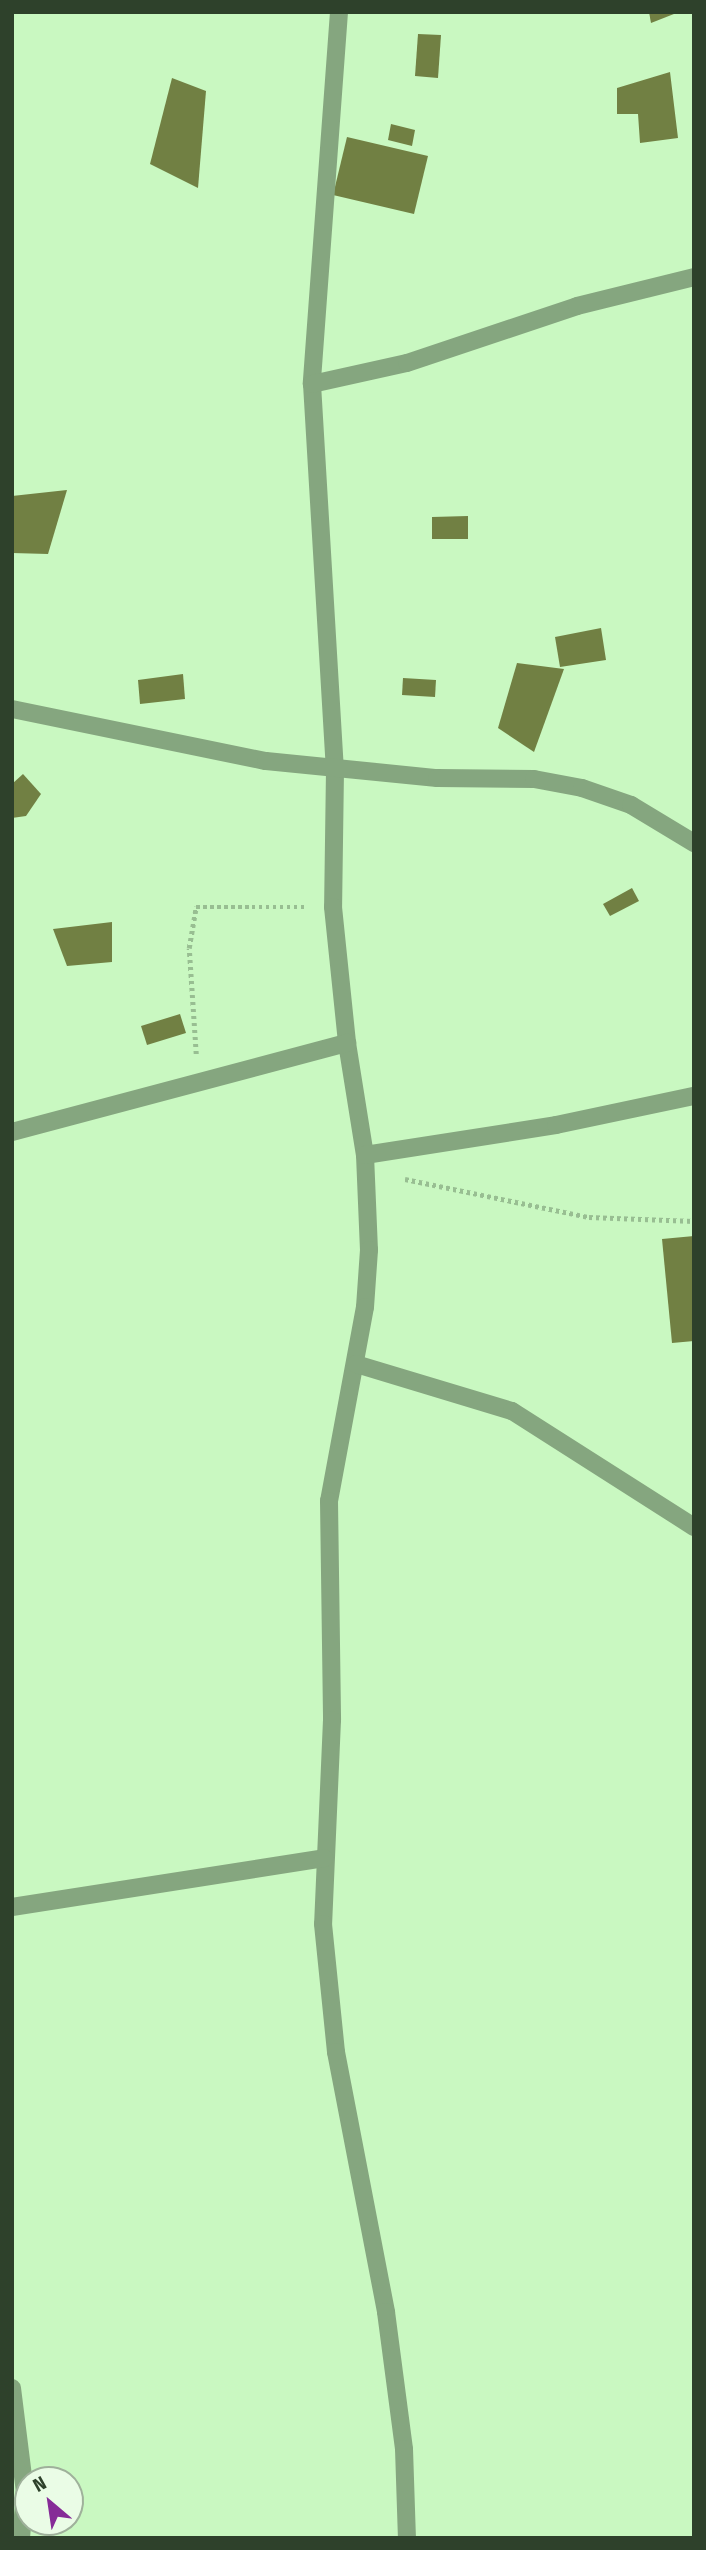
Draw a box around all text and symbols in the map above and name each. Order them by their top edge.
north arrow [14,2466,84,2536]
text: N [29,2471,50,2497]

